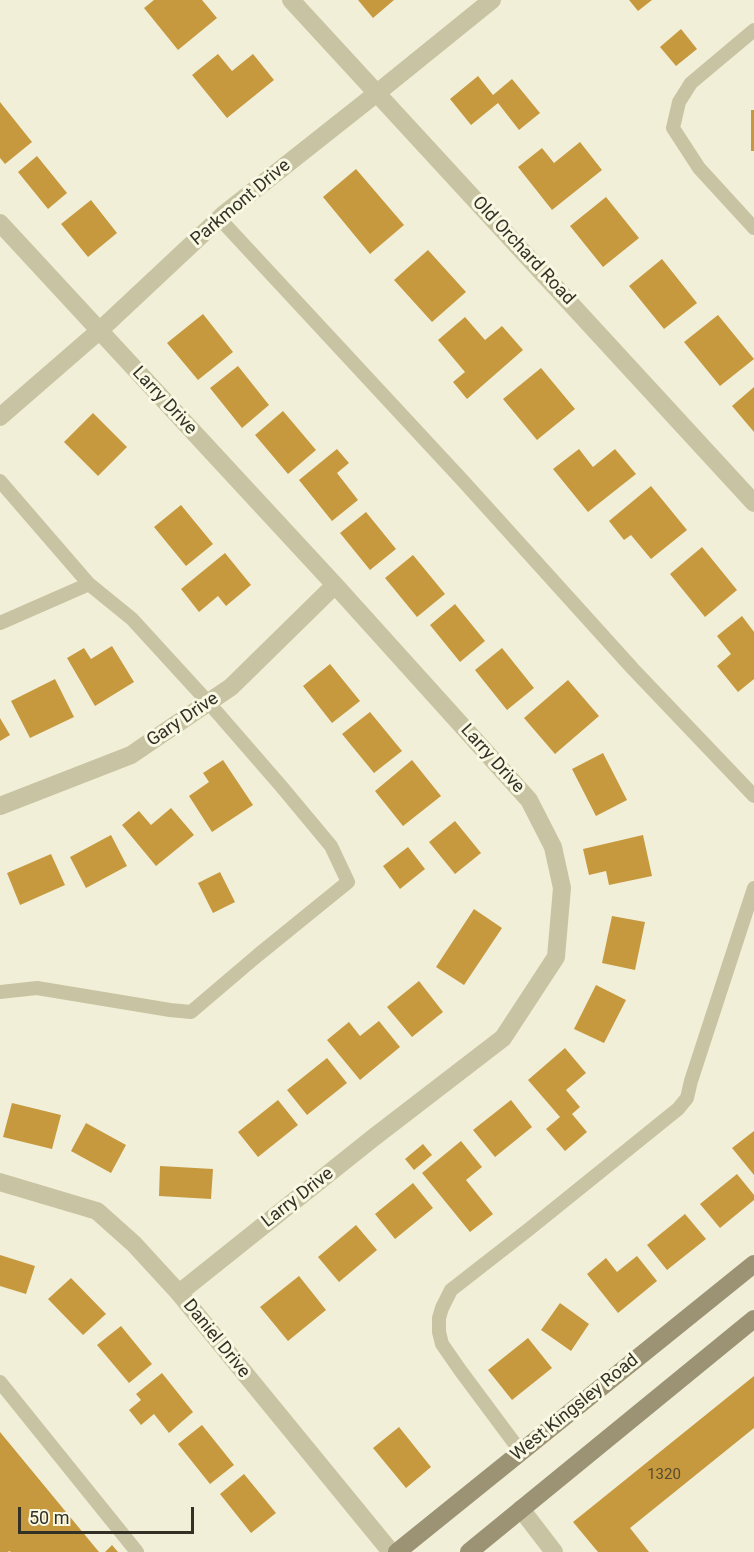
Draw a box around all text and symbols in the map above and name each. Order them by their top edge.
street label: Parkmont Drive [187,155,295,251]
street label: Old Orchard Road [467,192,579,310]
street label: Larry Drive [127,362,201,440]
street label: Gary Drive [143,688,223,752]
street label: Larry Drive [455,720,529,798]
street label: Larry Drive [258,1163,338,1233]
street label: Daniel Drive [178,1295,254,1383]
street label: West Kingsley Road [507,1350,643,1466]
house number: 1320 [647,1466,681,1484]
scale bar [21,1495,196,1533]
text: 50 m [29,1507,69,1528]

